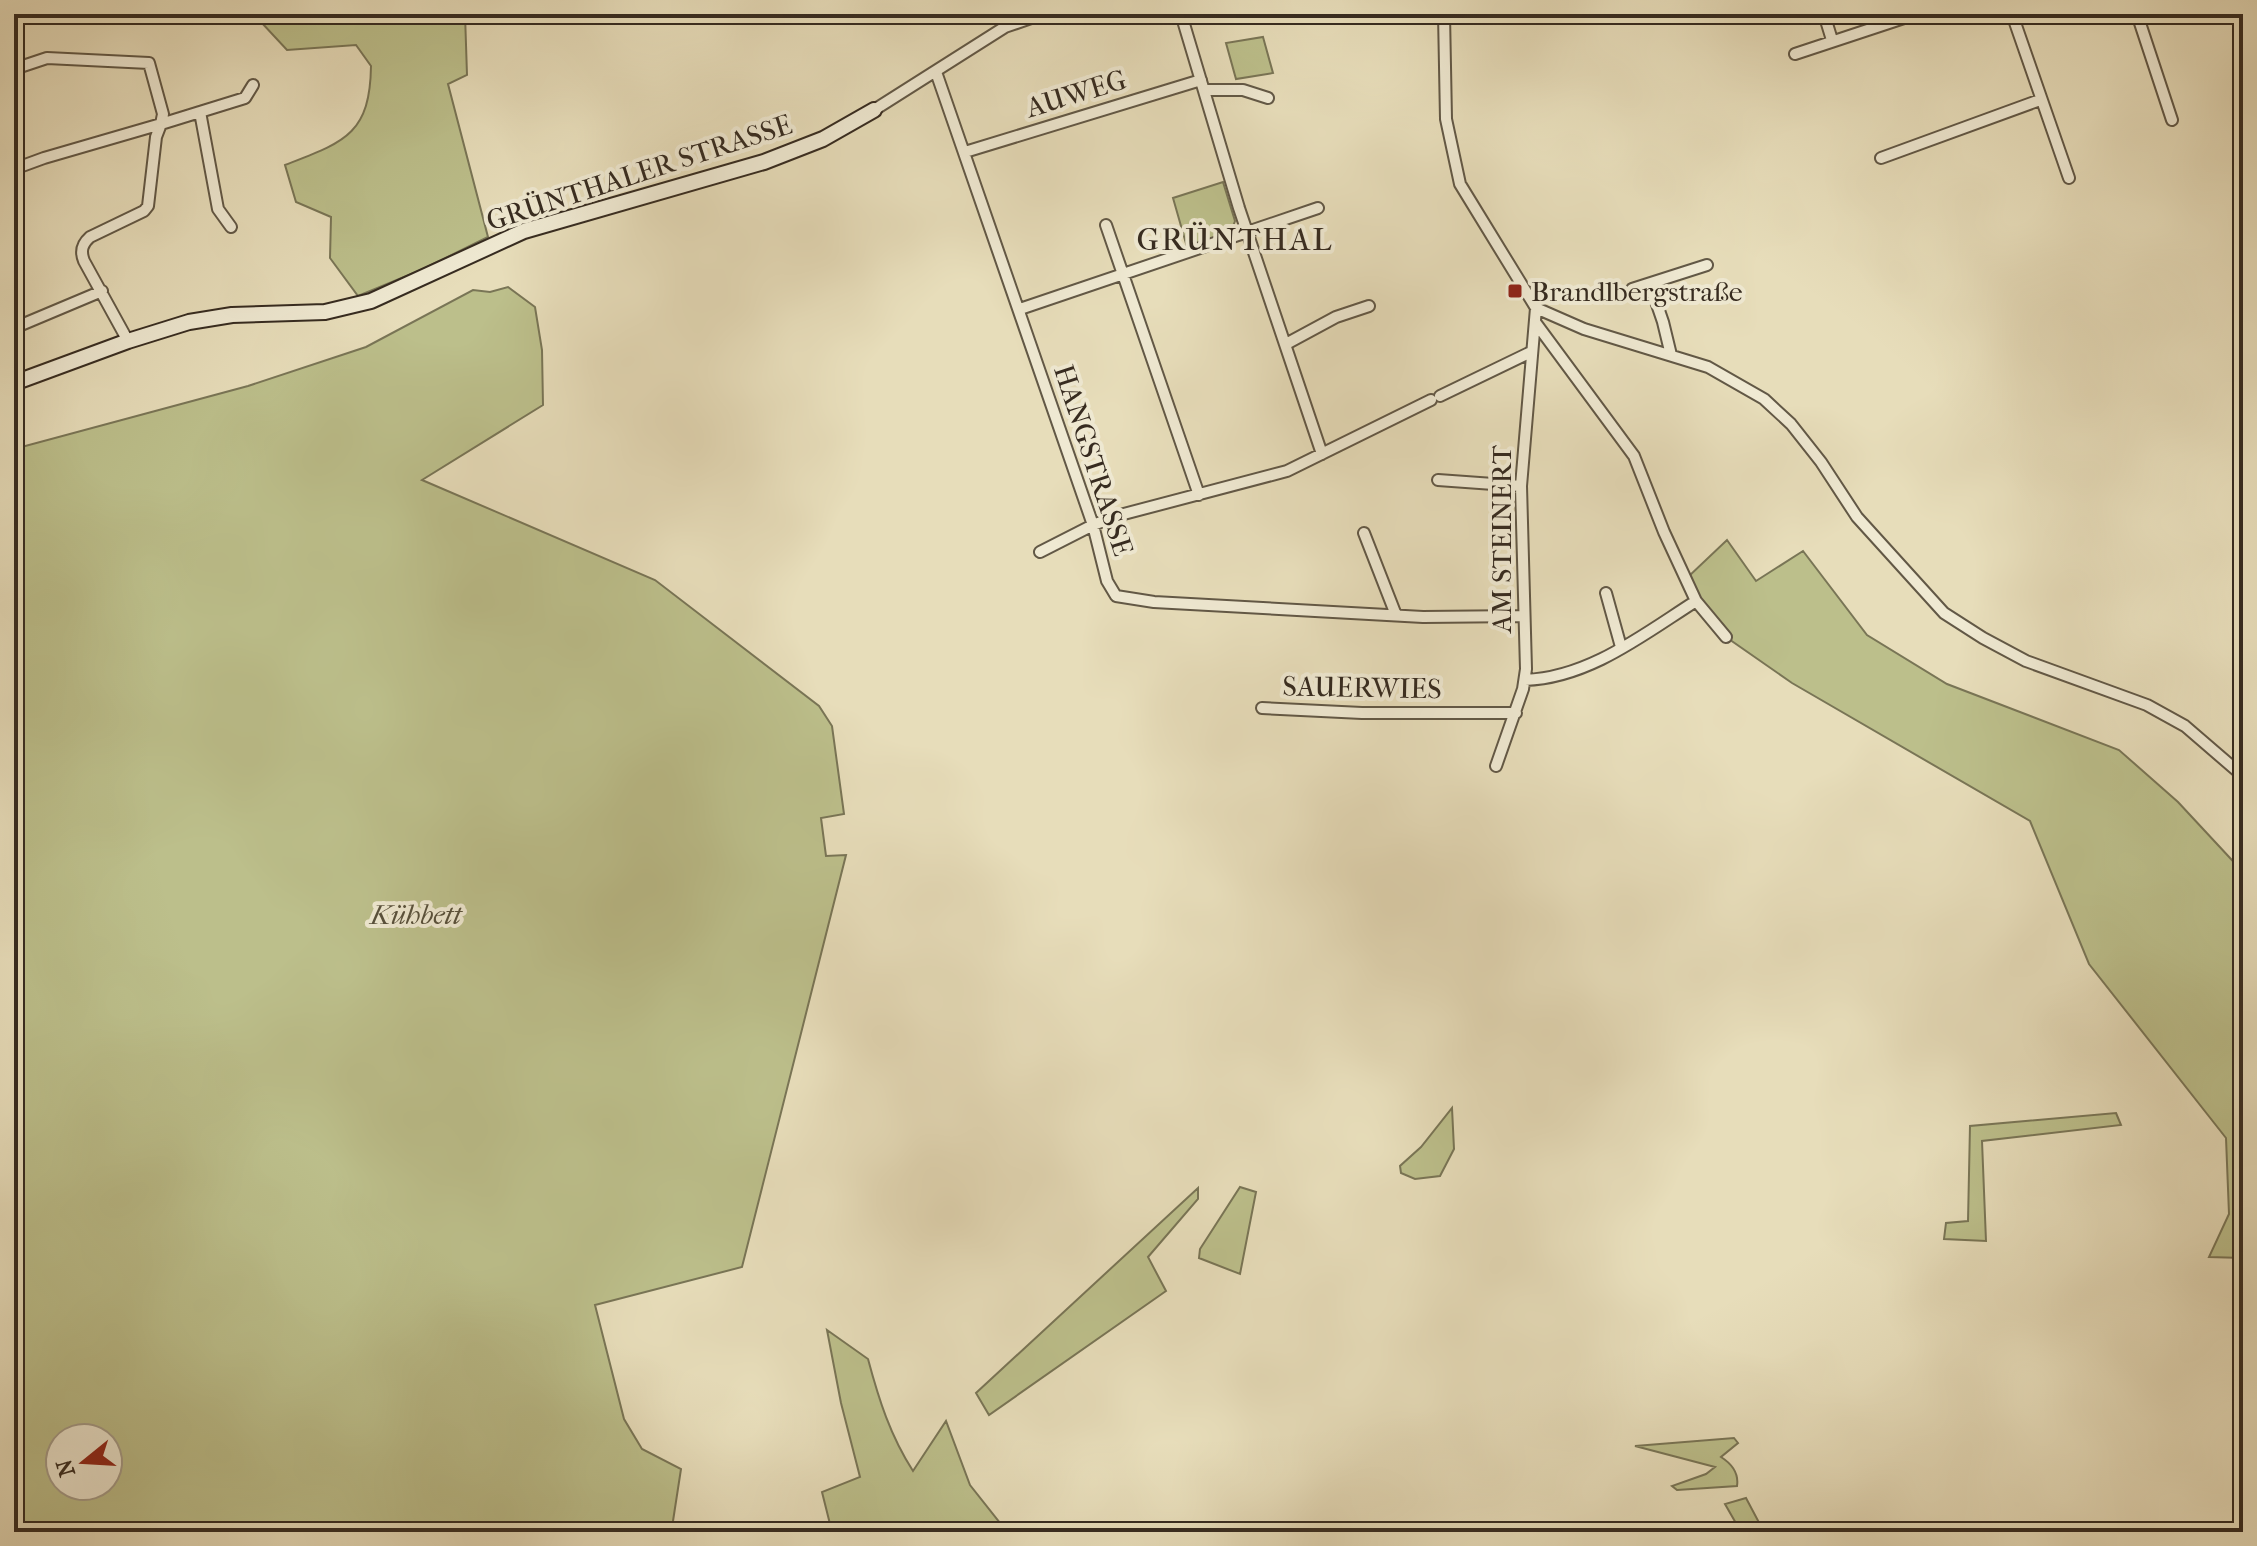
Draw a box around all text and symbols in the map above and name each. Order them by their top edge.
street label: AUWEG [1021,63,1130,125]
street label: GRÜNTHALER STRASSE [482,107,796,238]
district label: GRÜNTHAL [1137,221,1333,258]
place label: Brandlbergstraße [1531,275,1743,308]
marker: Brandlbergstraße [1506,282,1524,300]
street label: HANGSTRASSE [1047,360,1140,560]
street label: AM STEINERT [1485,444,1518,634]
street label: SAUERWIES [1282,670,1442,705]
park label: Kühbett [368,898,463,931]
north arrow [44,1422,124,1502]
text: N [51,1456,81,1480]

